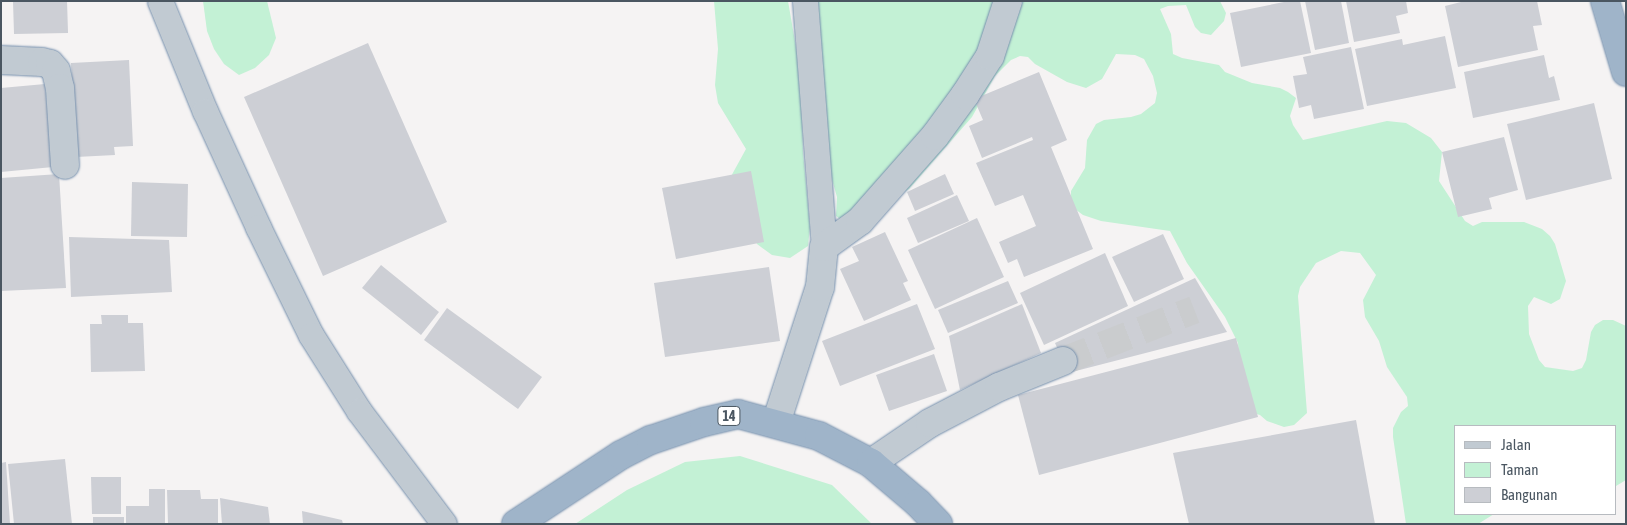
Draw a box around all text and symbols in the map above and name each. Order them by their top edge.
road number: 14 [716,404,742,428]
legend [1454,425,1617,515]
text: Jalan [1501,436,1531,453]
text: Taman [1501,461,1539,478]
text: Bangunan [1501,486,1558,503]

